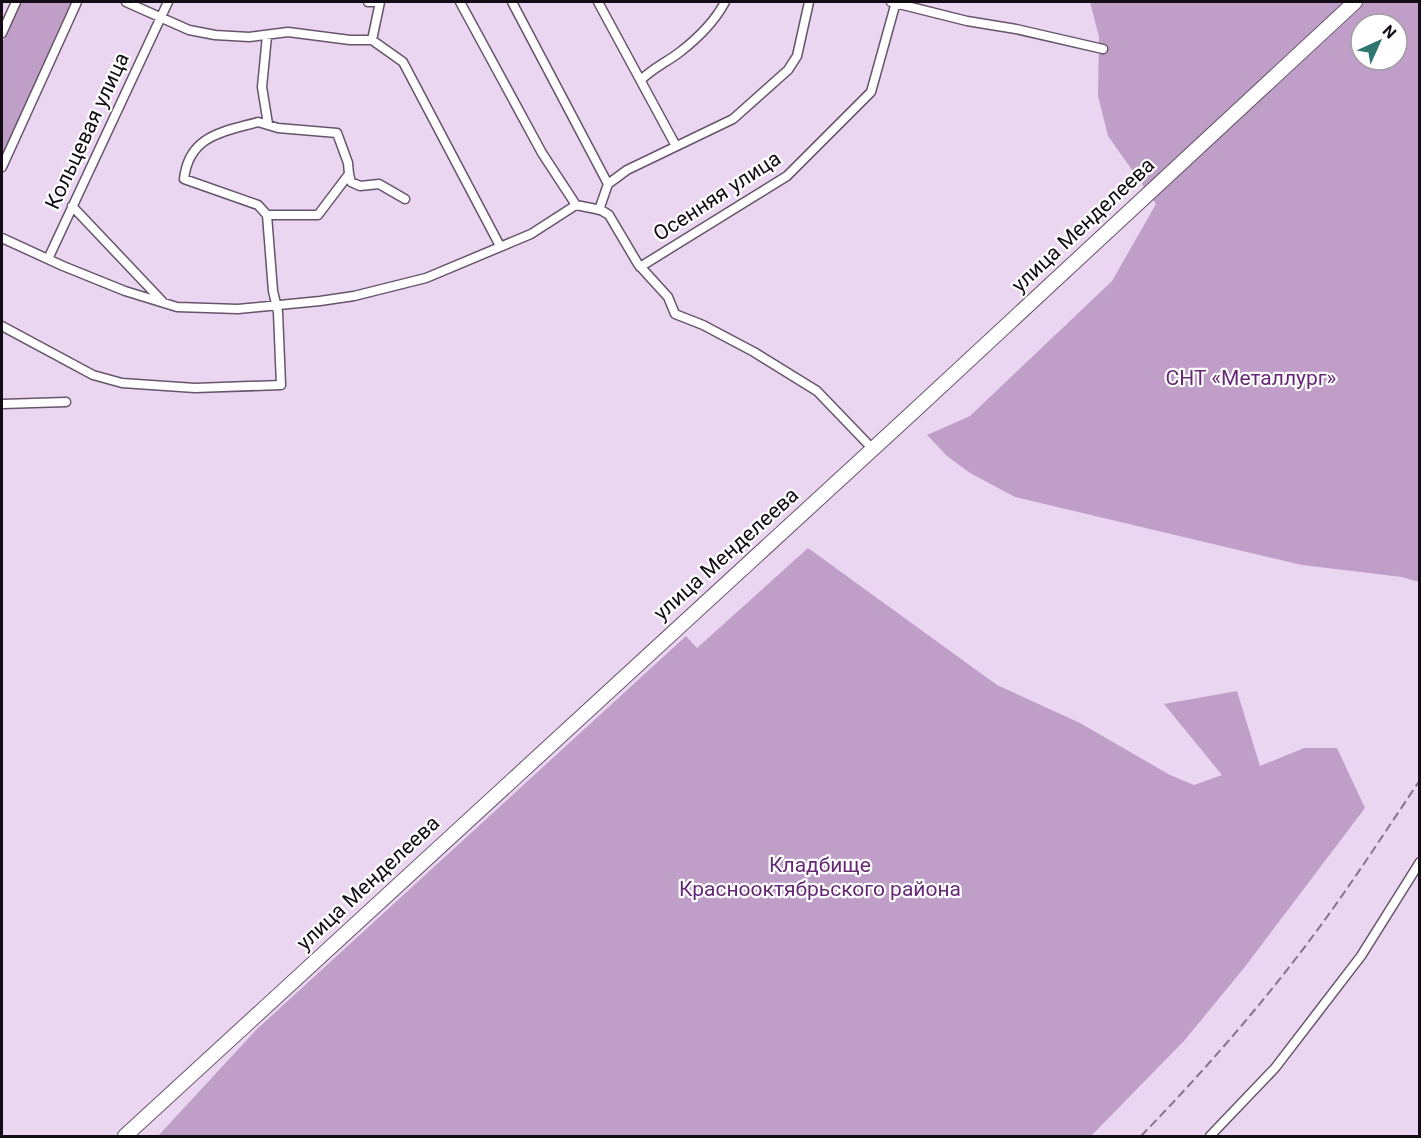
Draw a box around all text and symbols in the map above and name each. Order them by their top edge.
north arrow [1349,12,1409,72]
text: N [1379,21,1400,42]
street label: Кольцевая улица [40,49,134,213]
street label: Осенняя улица [649,146,785,246]
street label: улица Менделеева [1007,153,1159,297]
park label: СНТ «Металлург» [1166,366,1337,390]
street label: улица Менделеева [649,483,803,625]
street label: улица Менделеева [292,811,444,955]
park label: Кладбище Краснооктябрьского района [679,853,961,901]

